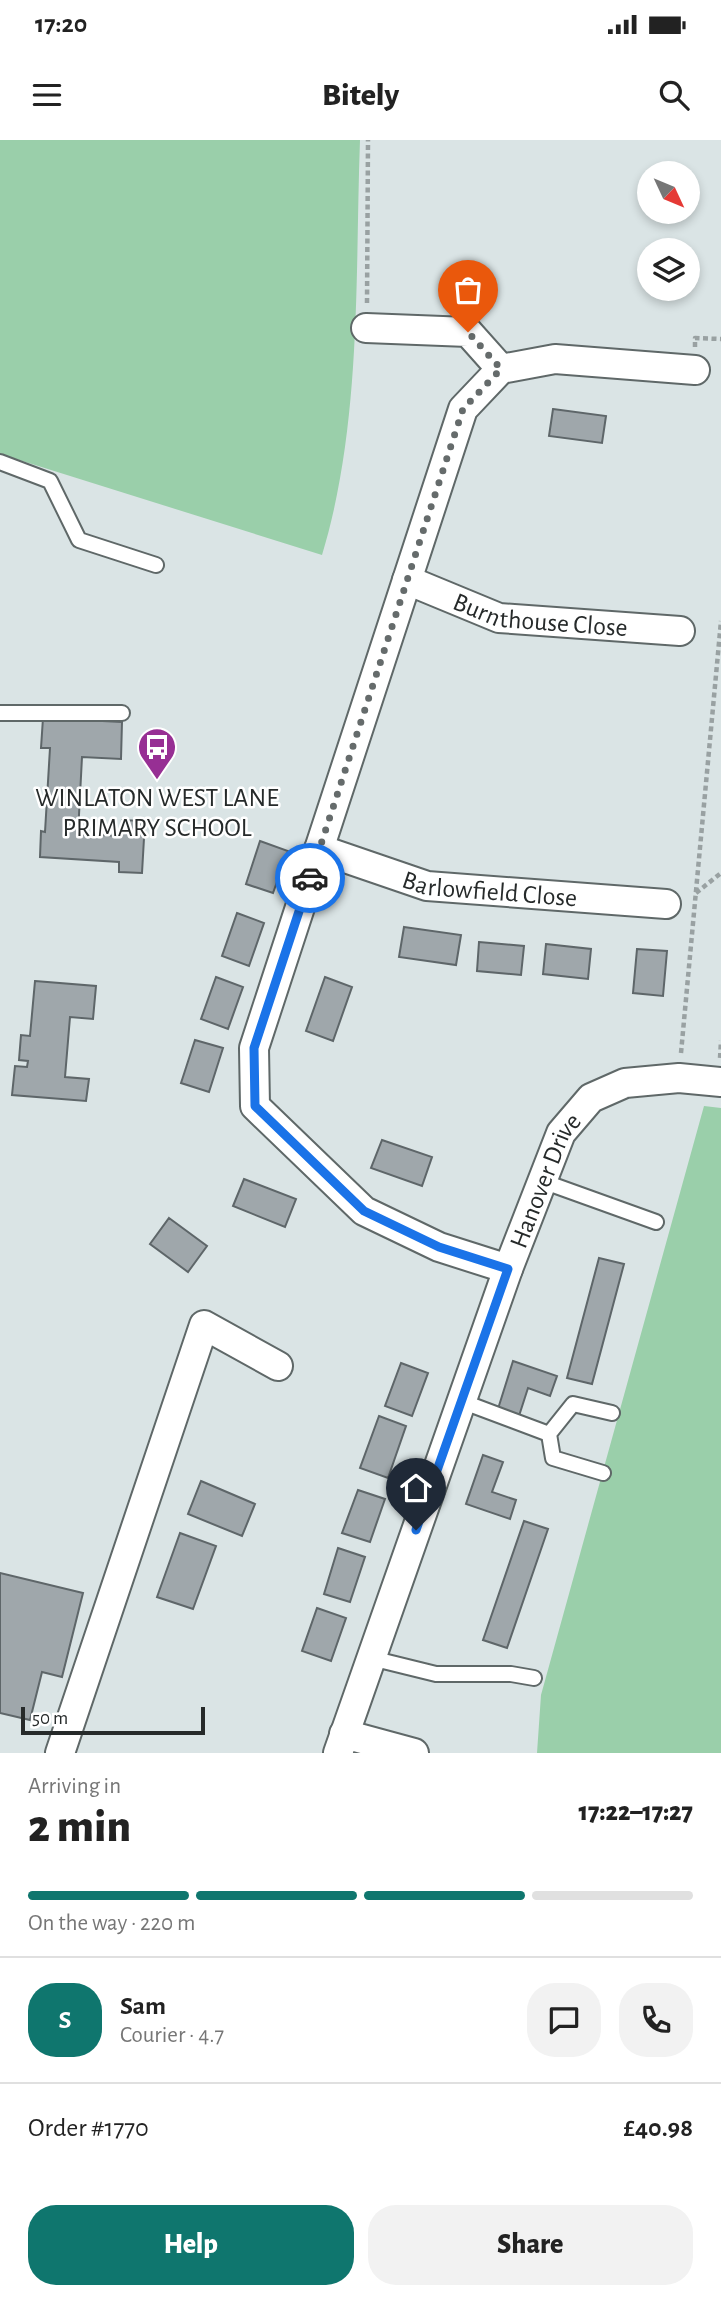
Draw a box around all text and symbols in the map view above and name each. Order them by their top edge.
text: 17:20 [35,11,87,37]
icon: menu [28,76,66,114]
icon: search [655,76,693,114]
text: Bitely [322,79,399,111]
north arrow [637,161,700,224]
map controls [637,161,700,301]
button: layers [637,238,700,301]
pin [438,260,498,332]
icon: bag [449,271,487,309]
street label: Burnthouse Close [449,589,628,641]
bus stop icon: WINLATON WEST LANE PRIMARY SCHOOL [136,726,178,781]
place label: WINLATON WEST LANE PRIMARY SCHOOL [35,785,279,841]
courier [275,843,345,913]
icon: car [291,859,329,897]
street label: Barlowfield Close [399,867,578,911]
street label: Hanover Drive [505,1108,586,1252]
pin [386,1458,446,1530]
icon: home [397,1469,435,1507]
scale bar [21,1704,205,1736]
text: 50 m [32,1709,68,1728]
text: Arriving in [28,1775,121,1798]
text: 17:22–17:27 [579,1799,693,1825]
text: 2 min [28,1804,131,1850]
text: On the way · 220 m [28,1912,195,1935]
button: chat [527,1983,601,2057]
button: phone [619,1983,693,2057]
text: Sam [120,1993,166,2019]
text: S [59,2007,71,2033]
text: Courier · 4.7 [120,2024,224,2047]
text: Order #1770 [28,2115,149,2141]
text: £40.98 [623,2115,693,2141]
button: Help [28,2205,354,2285]
button: Share [368,2205,693,2285]

